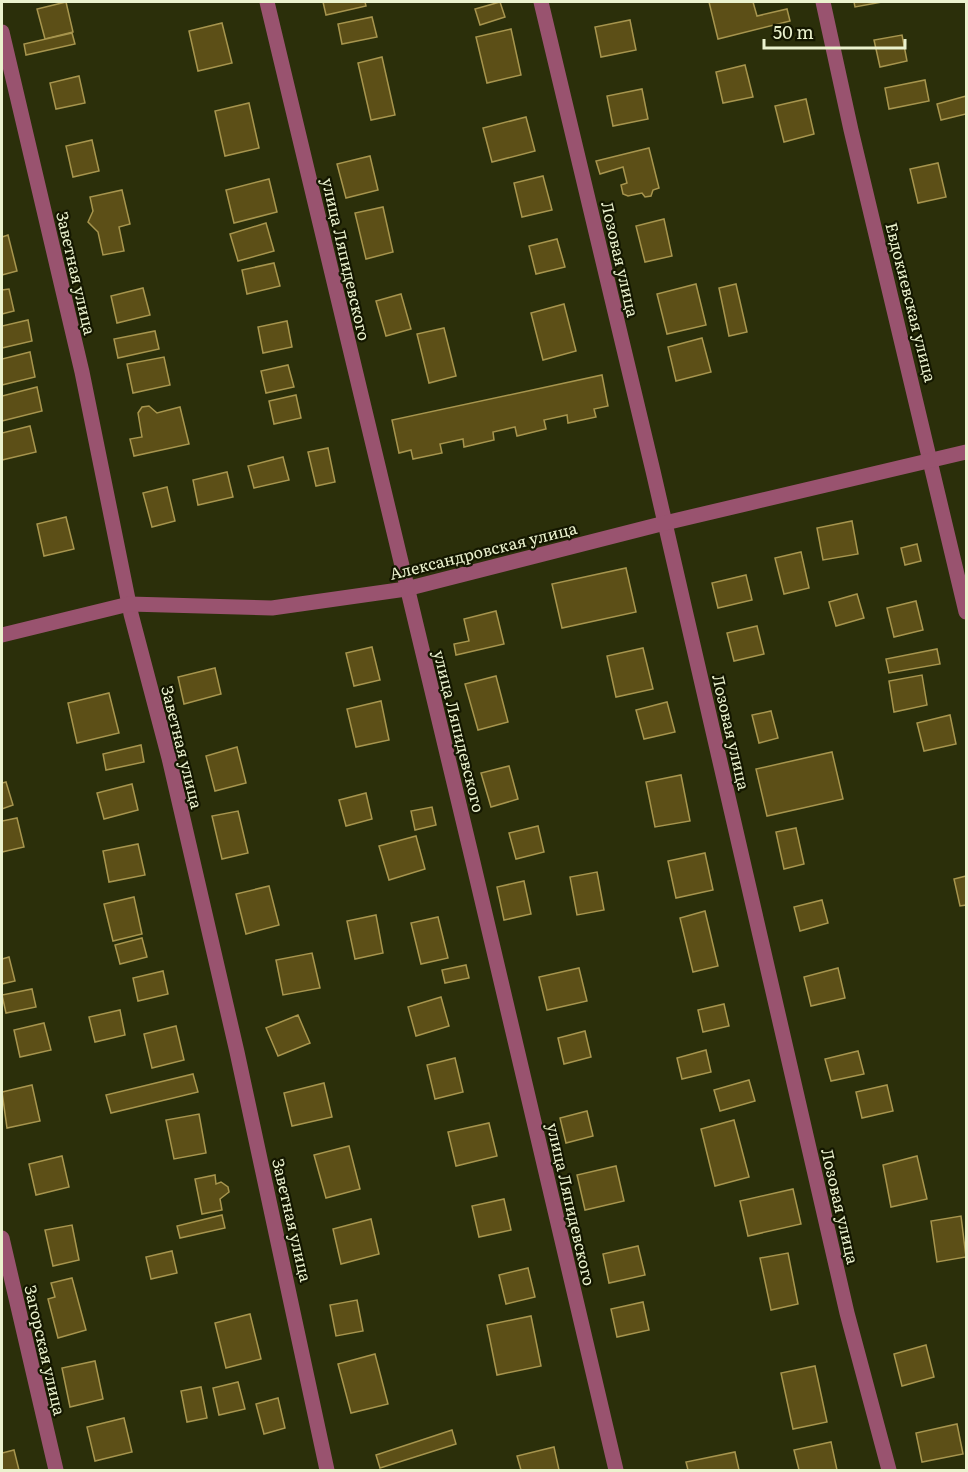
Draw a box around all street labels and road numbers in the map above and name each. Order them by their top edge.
street label: улица Ляпидевского [317,175,377,343]
street label: Лозовая улица [596,199,646,320]
street label: Заветная улица [51,209,103,337]
street label: Евдокиевская улица [881,220,944,385]
street label: Александровская улица [387,515,580,585]
street label: улица Ляпидевского [428,647,492,815]
street label: Лозовая улица [707,672,757,793]
street label: Заветная улица [156,683,210,811]
street label: улица Ляпидевского [542,1120,602,1288]
street label: Лозовая улица [816,1146,866,1267]
street label: Заветная улица [267,1156,319,1284]
street label: Загорская улица [19,1283,73,1418]

